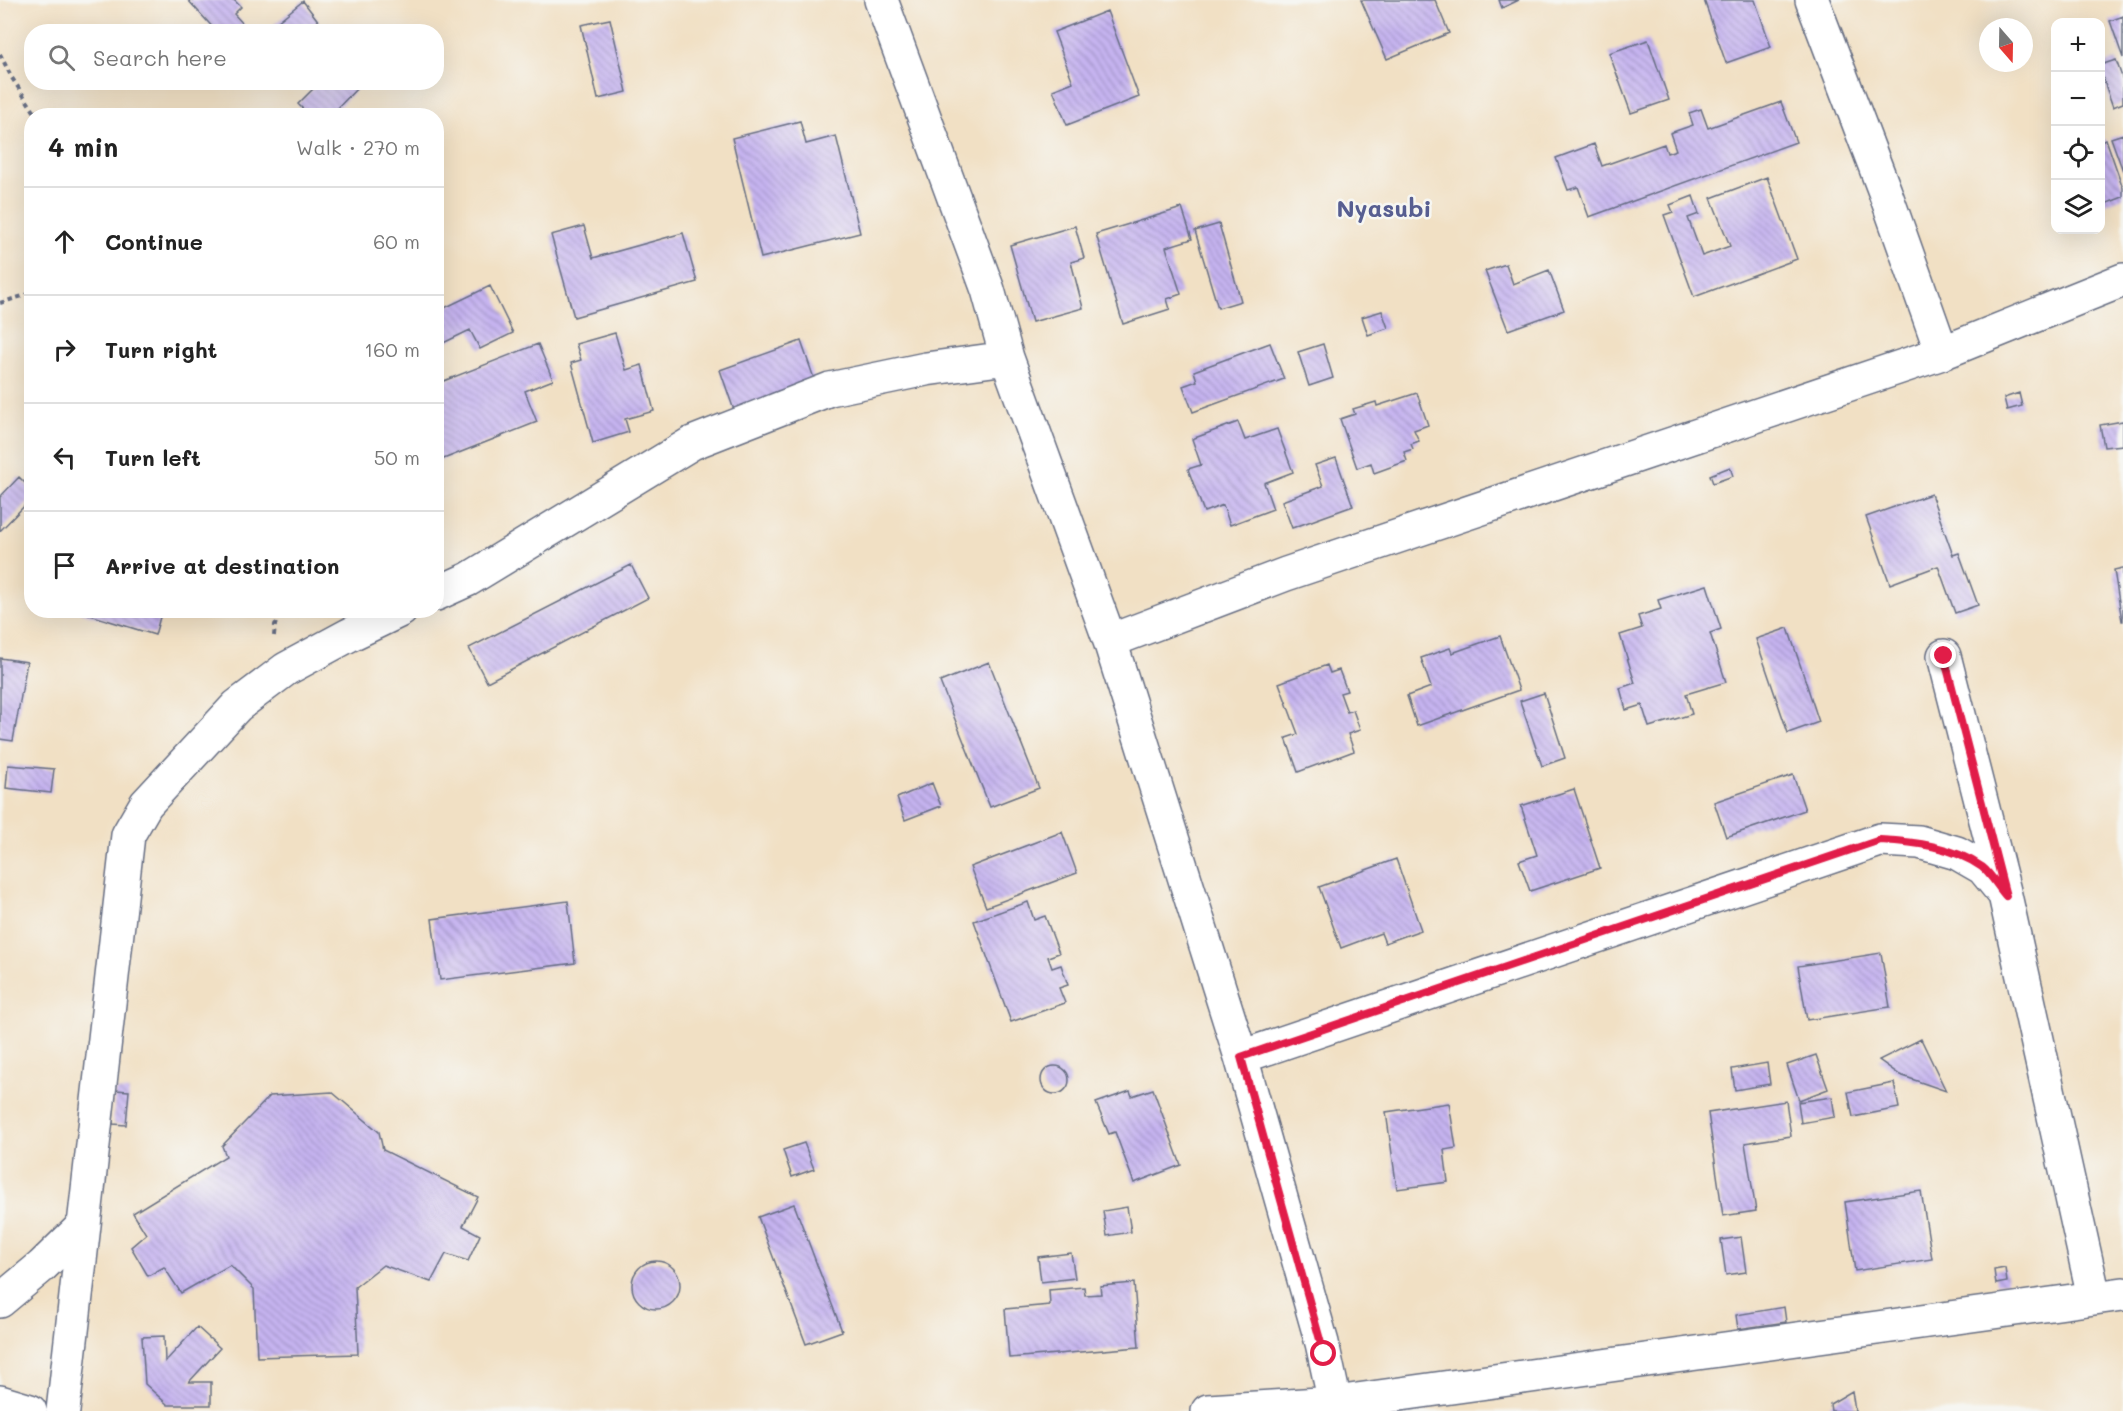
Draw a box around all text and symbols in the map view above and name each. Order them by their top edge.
north arrow [1979,18,2033,72]
map controls [2051,18,2105,234]
button: + [2051,18,2105,72]
search box [24,24,444,90]
icon: search [45,41,78,74]
text: Search here [93,43,227,72]
button: − [2051,72,2105,126]
button: locate [2051,126,2105,180]
text: 4 min [48,130,118,164]
text: Walk · 270 m [296,134,420,160]
button: layers [2051,180,2105,234]
district label: Nyasubi [1336,192,1432,223]
icon: ahead [48,225,81,258]
text: Continue [105,227,203,256]
text: 60 m [373,228,420,254]
icon: right [48,333,81,366]
text: Turn right [105,335,217,364]
text: 160 m [364,336,420,362]
icon: left [48,441,81,474]
text: Turn left [105,443,201,472]
text: 50 m [374,444,420,470]
icon: arrive [48,549,81,582]
text: Arrive at destination [105,551,340,580]
route end [1930,642,1956,668]
route start [1310,1340,1336,1366]

